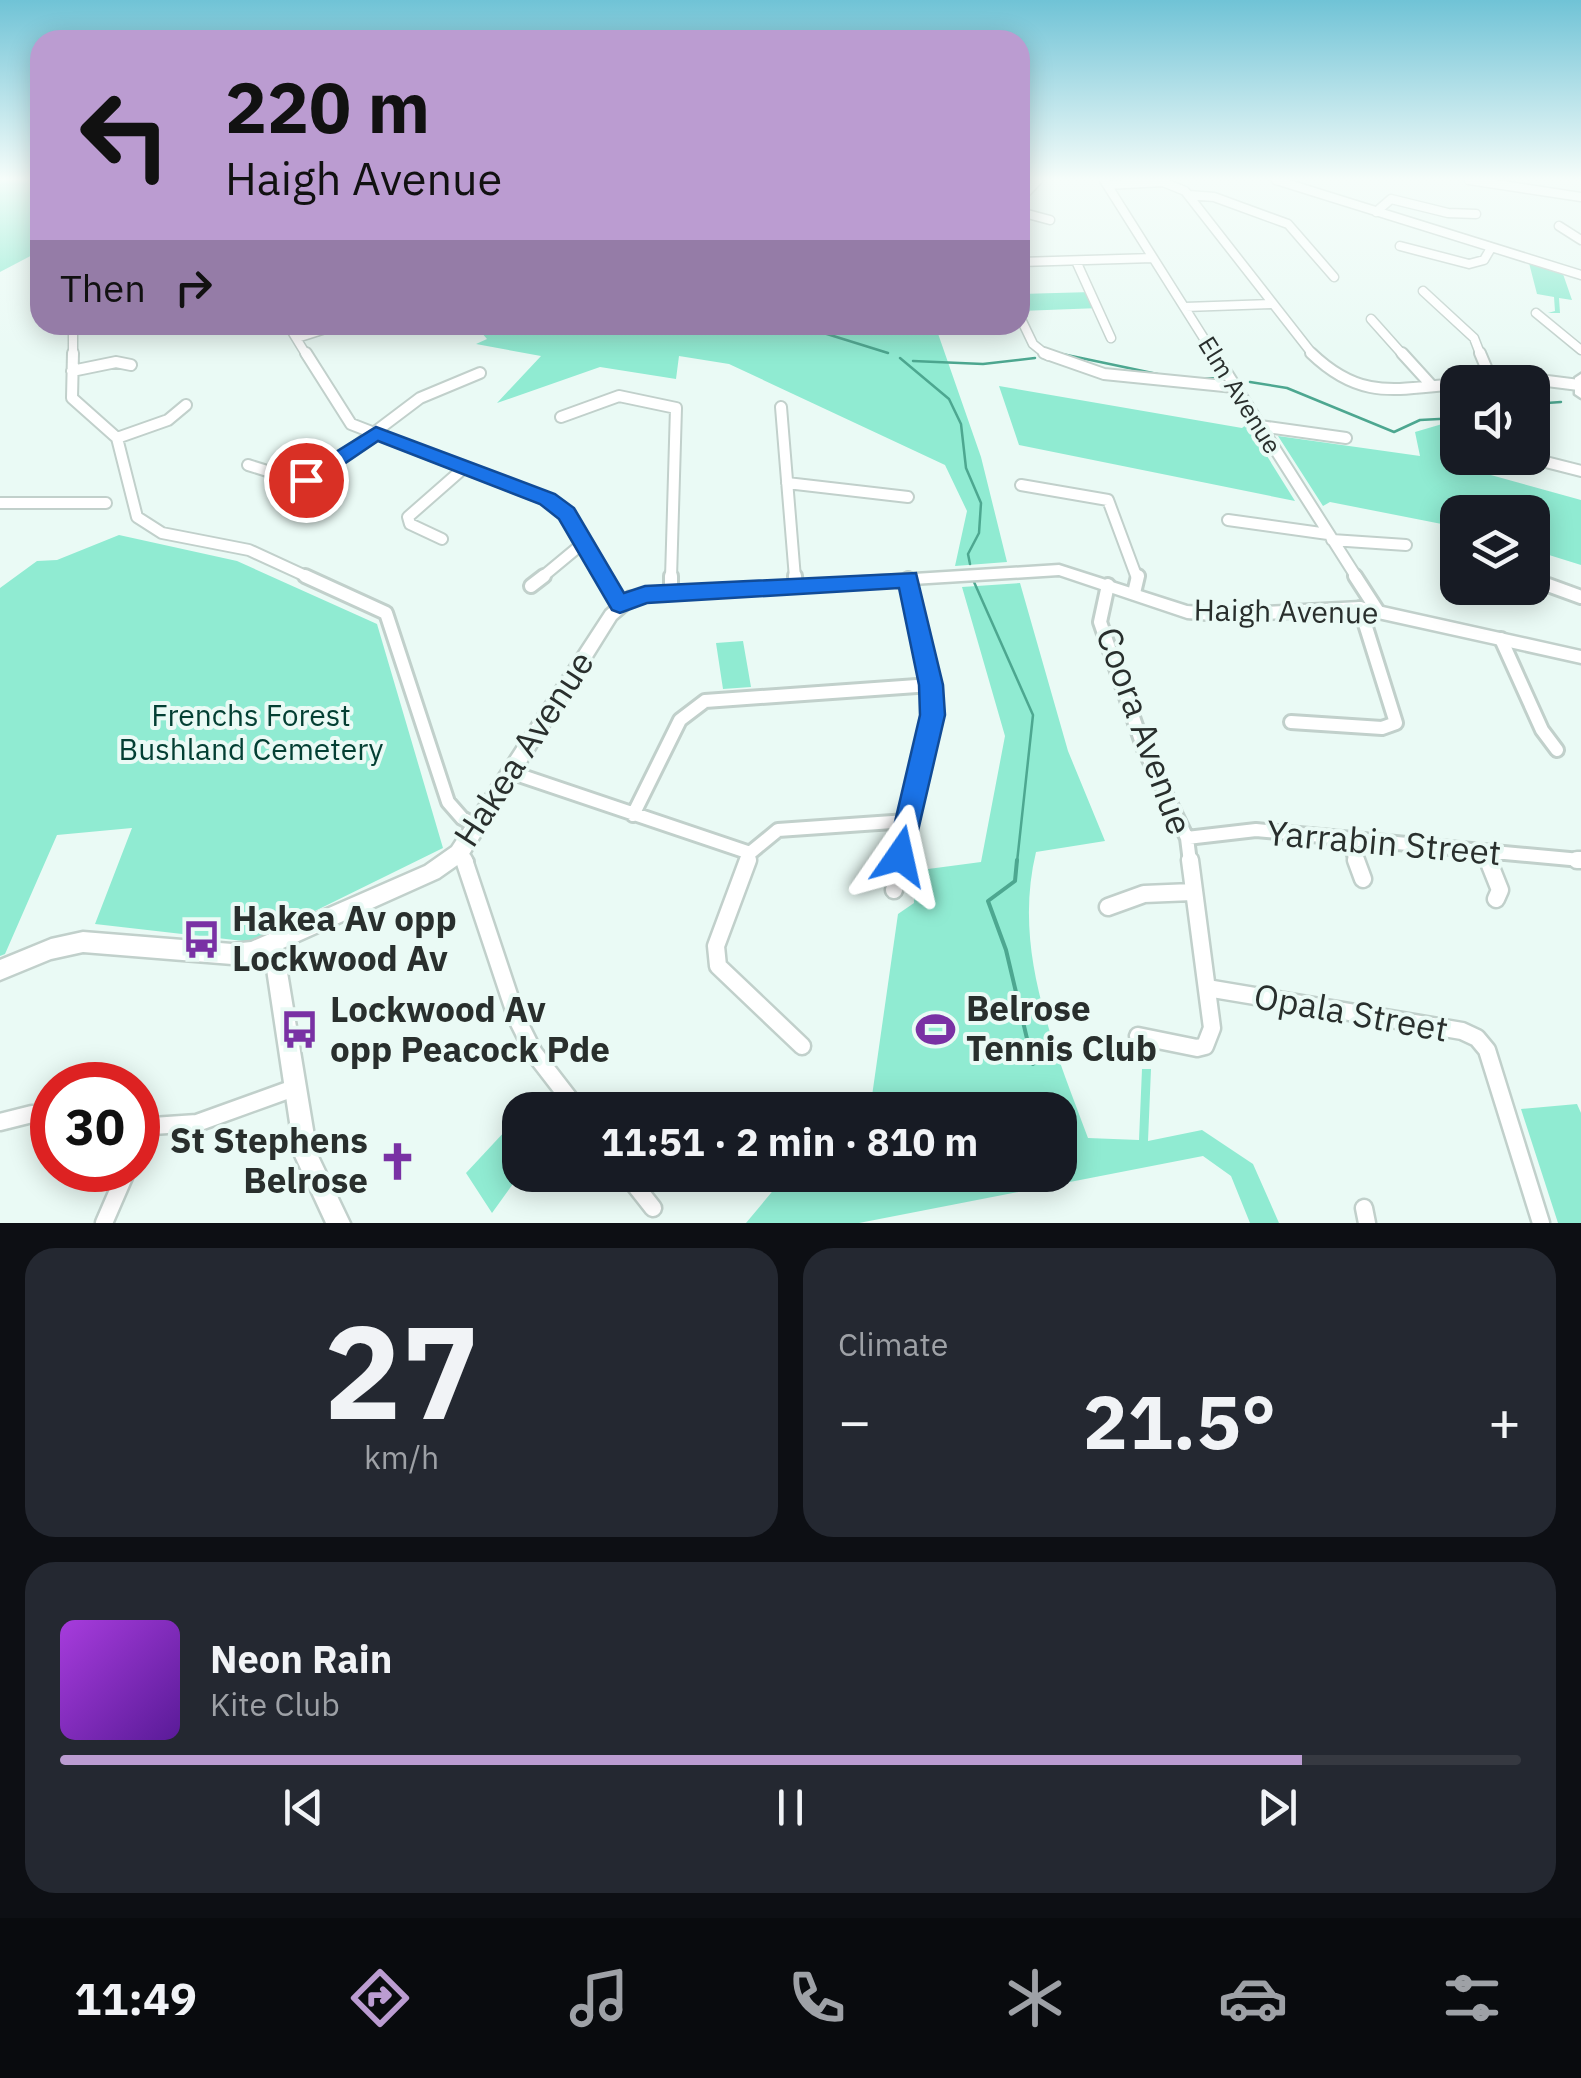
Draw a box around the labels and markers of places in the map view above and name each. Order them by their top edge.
pin [264,438,349,523]
place label: Hakea Av opp Lockwood Av [232,895,457,981]
bus stop icon: Hakea Av opp Lockwood Av [181,918,223,960]
place label: Belrose Tennis Club [966,985,1157,1071]
place label: Lockwood Av opp Peacock Pde [330,986,610,1072]
sports icon: Belrose Tennis Club [915,1008,957,1050]
bus stop icon: Lockwood Av opp Peacock Pde [279,1009,321,1051]
place label: St Stephens Belrose [170,1117,368,1203]
church icon: St Stephens Belrose [377,1140,419,1182]

